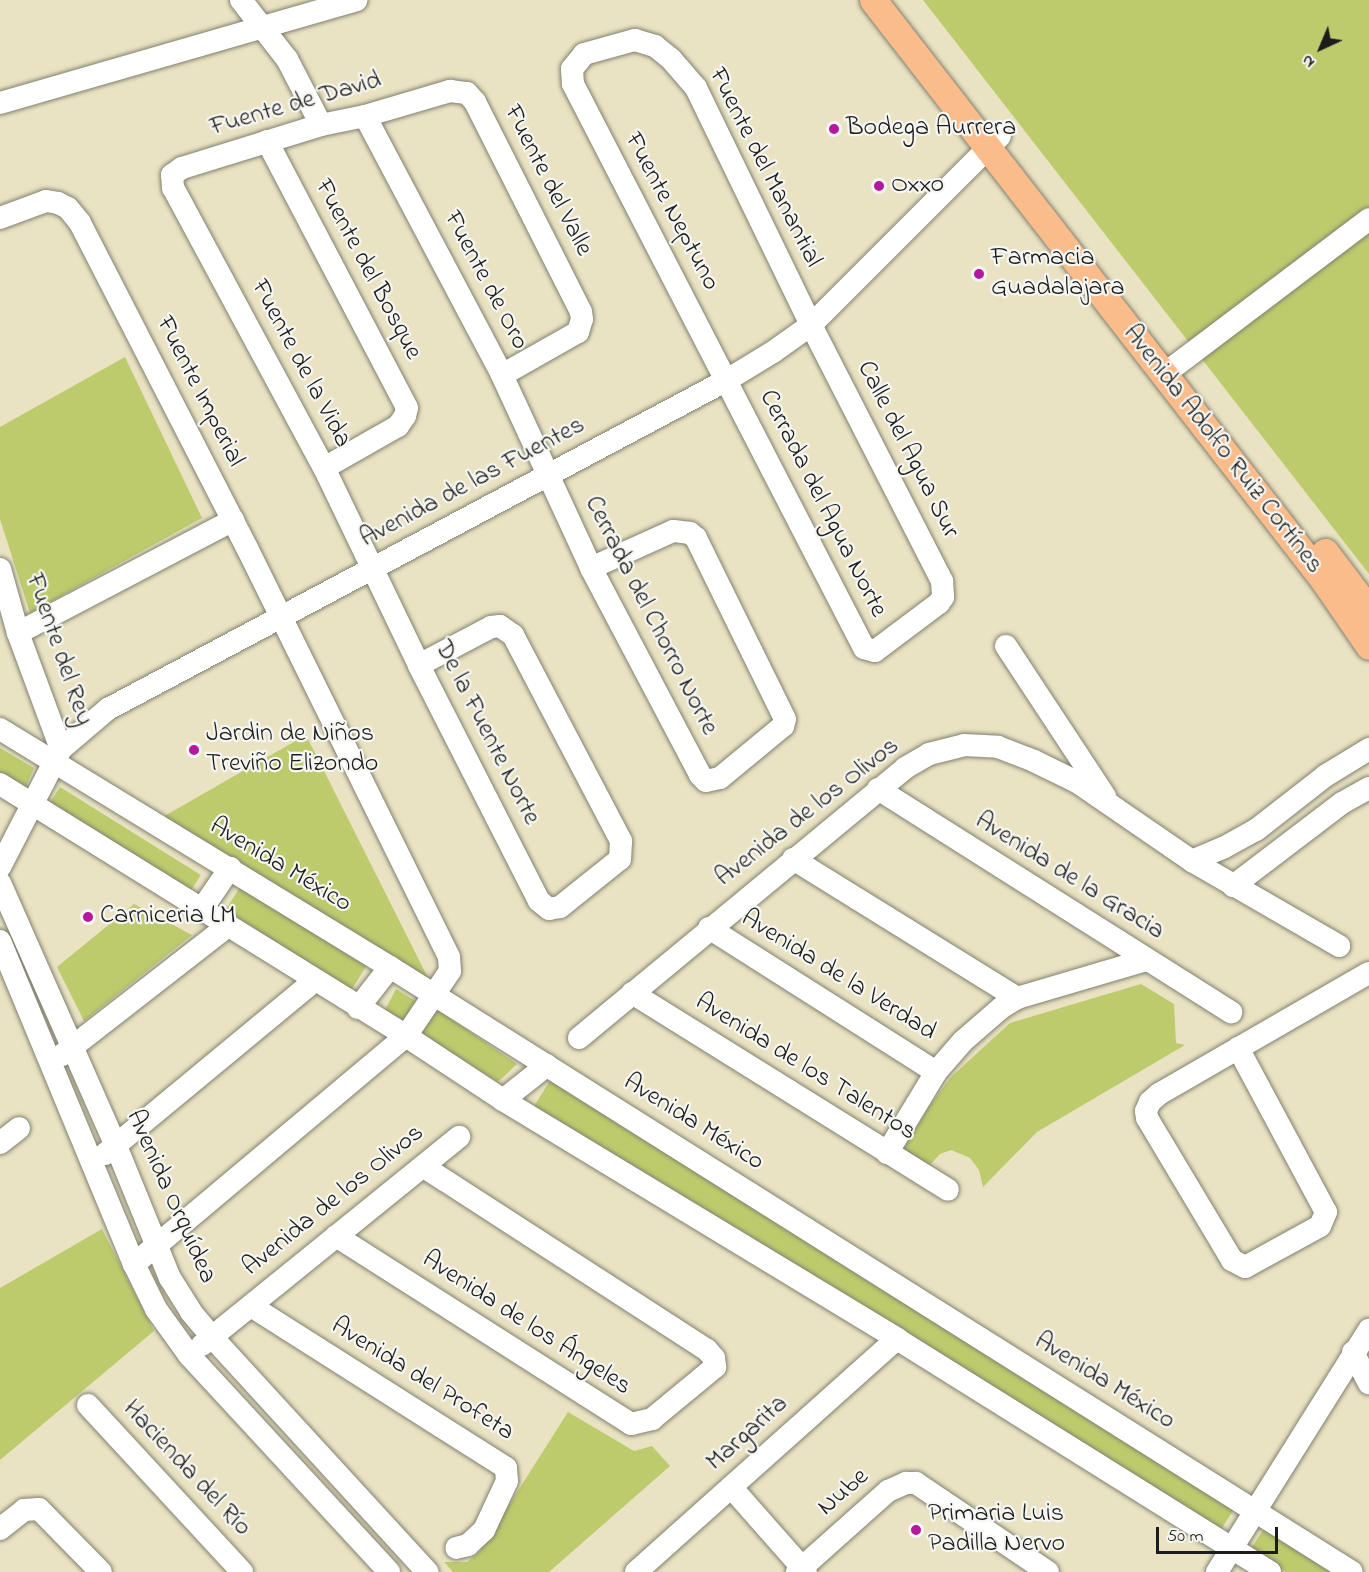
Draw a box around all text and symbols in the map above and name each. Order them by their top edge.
north arrow [1291,18,1351,78]
text: N [1296,49,1321,73]
street label: Fuente del Manantial [700,63,828,273]
street label: Fuente de David [207,66,385,144]
street label: Fuente del Valle [496,100,598,262]
place label: Bodega Aurrera [846,113,1016,145]
marker: Bodega Aurrera [827,122,841,136]
street label: Fuente Neptuno [616,128,726,296]
place label: Oxxo [891,170,944,202]
street label: Fuente del Bosque [306,174,428,366]
marker: Oxxo [872,179,886,193]
street label: Fuente de Oro [435,206,535,356]
place label: Farmacia Guadalajara [991,243,1125,304]
marker: Farmacia Guadalajara [972,267,986,281]
street label: Fuente de la Vida [243,275,357,453]
street label: Fuente Imperial [148,312,250,472]
street label: Avenida Adolfo Ruiz Cortínes [1115,319,1329,581]
street label: Calle del Agua Sur [849,356,965,544]
street label: Cerrada del Agua Norte [751,385,893,623]
street label: Avenida de las Fuentes [355,411,591,555]
street label: Cerrada del Chorro Norte [576,491,724,741]
street label: Fuente del Rey [17,570,99,730]
street label: De la Fuente Norte [426,636,546,830]
place label: Jardin de Niños Treviño Elizondo [206,719,378,780]
street label: Avenida de los Olivos [710,732,906,894]
marker: Jardin de Niños Treviño Elizondo [187,743,201,757]
street label: Avenida de la Gracia [969,806,1169,948]
street label: Avenida México [203,811,357,921]
place label: Carniceria LM [100,901,236,933]
street label: Avenida de la Verdad [735,903,941,1049]
marker: Carniceria LM [81,910,95,924]
street label: Avenida de los Talentos [689,987,921,1149]
street label: Avenida México [617,1067,769,1179]
street label: Avenida Orquídea [118,1105,222,1289]
street label: Avenida de los Olivos [237,1118,431,1284]
street label: Avenida de los Ángeles [416,1245,636,1403]
street label: Avenida del Profeta [325,1311,519,1449]
street label: Avenida México [1028,1326,1180,1438]
street label: Margarita [701,1389,795,1479]
street label: Hacienda del Río [115,1394,257,1544]
street label: Nube [812,1462,876,1524]
place label: Primaria Luis Padilla Nervo [928,1499,1065,1560]
scale bar [1159,1515,1280,1553]
marker: Primaria Luis Padilla Nervo [909,1523,923,1537]
text: 50 m [1167,1524,1204,1550]

